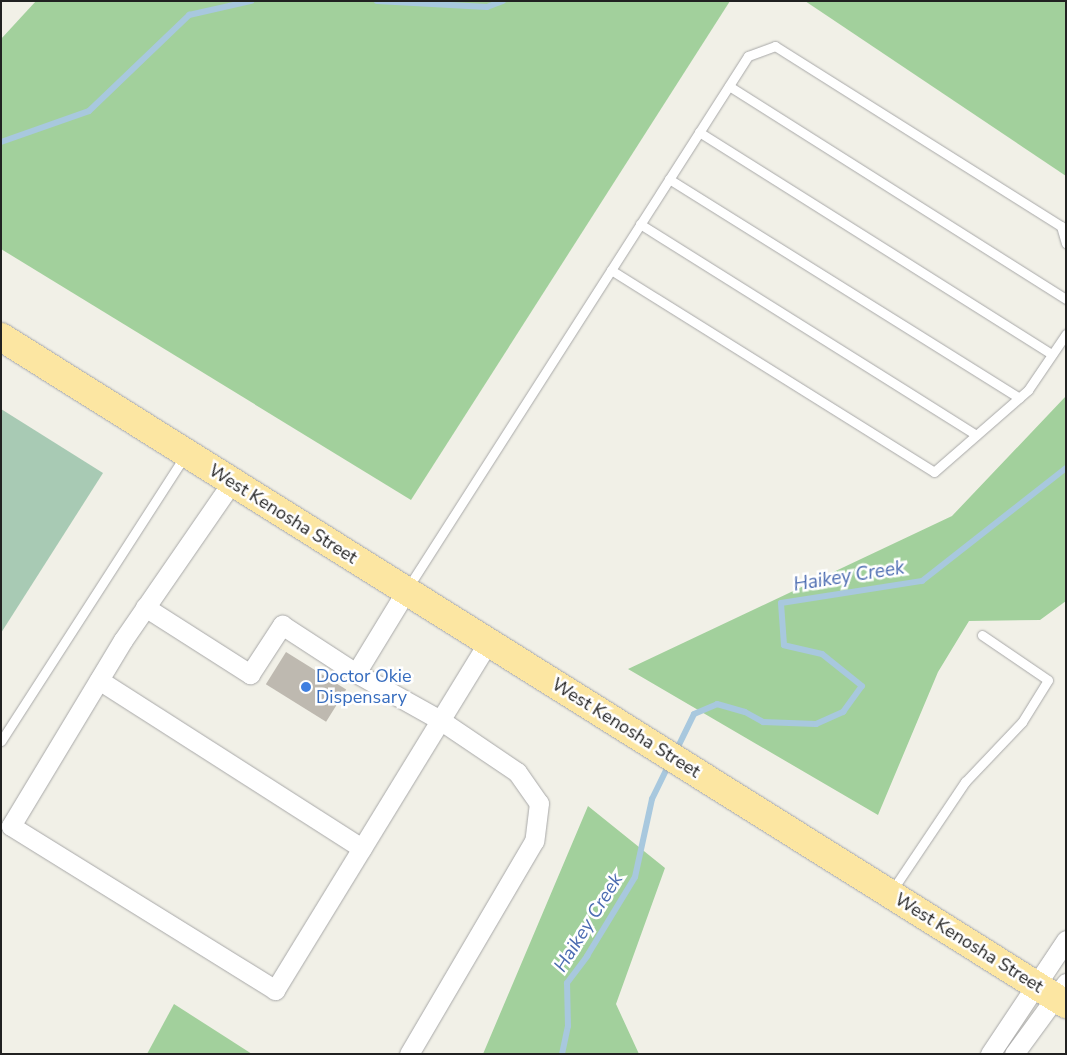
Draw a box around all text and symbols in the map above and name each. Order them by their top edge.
street label: West Kenosha Street [205,460,361,568]
water label: Haikey Creek [792,557,906,597]
place label: Doctor Okie Dispensary [316,666,412,709]
street label: West Kenosha Street [548,674,704,782]
marker: Doctor Okie Dispensary [300,681,312,693]
water label: Haikey Creek [550,869,628,977]
street label: West Kenosha Street [891,889,1047,997]

